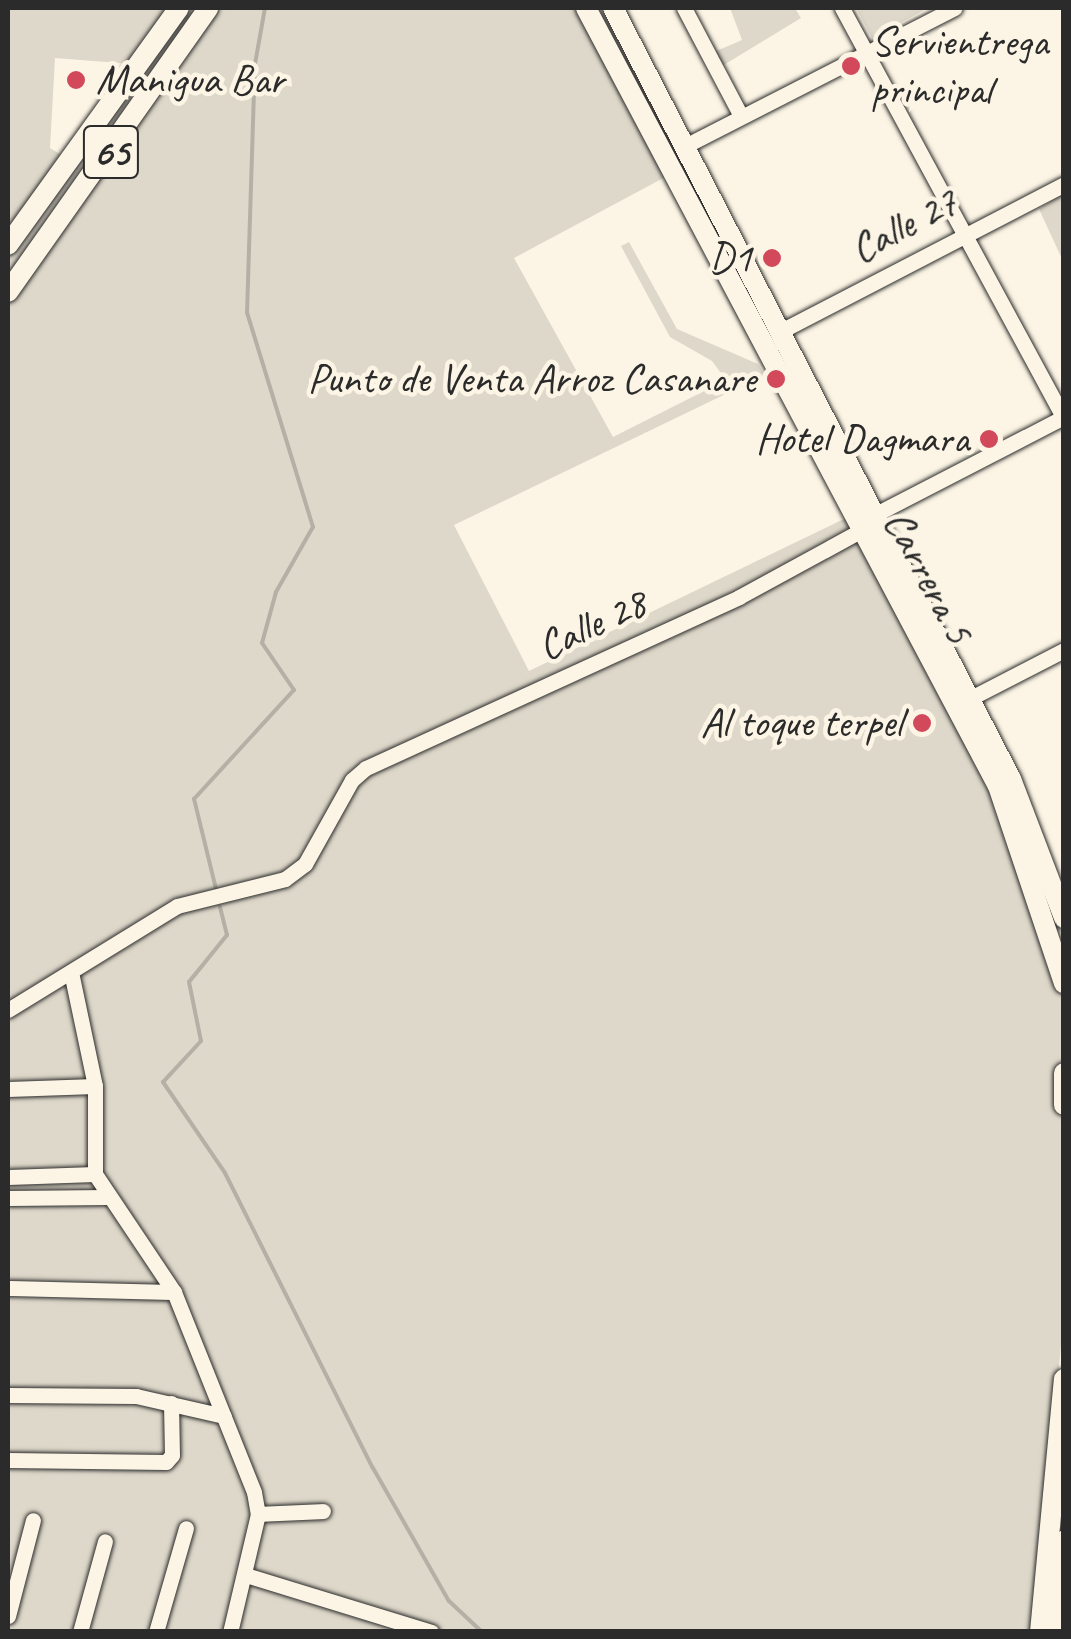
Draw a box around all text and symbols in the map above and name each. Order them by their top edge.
place label: Servientrega principal [871,17,1048,116]
place label: Manigua Bar [96,55,286,105]
marker: Servientrega principal [840,55,862,77]
marker: Manigua Bar [65,69,87,91]
road number: 65 [81,117,141,187]
street label: Calle 27 [842,177,966,275]
place label: D1 [709,233,752,283]
marker: D1 [761,247,783,269]
place label: Punto de Venta Arroz Casanare [308,354,756,404]
marker: Punto de Venta Arroz Casanare [765,368,787,390]
place label: Hotel Dagmara [753,414,969,464]
marker: Hotel Dagmara [978,428,1000,450]
street label: Carrera 5 [872,502,984,652]
street label: Calle 28 [530,578,654,672]
place label: Al toque terpel [700,698,902,748]
marker: Al toque terpel [911,712,933,734]

